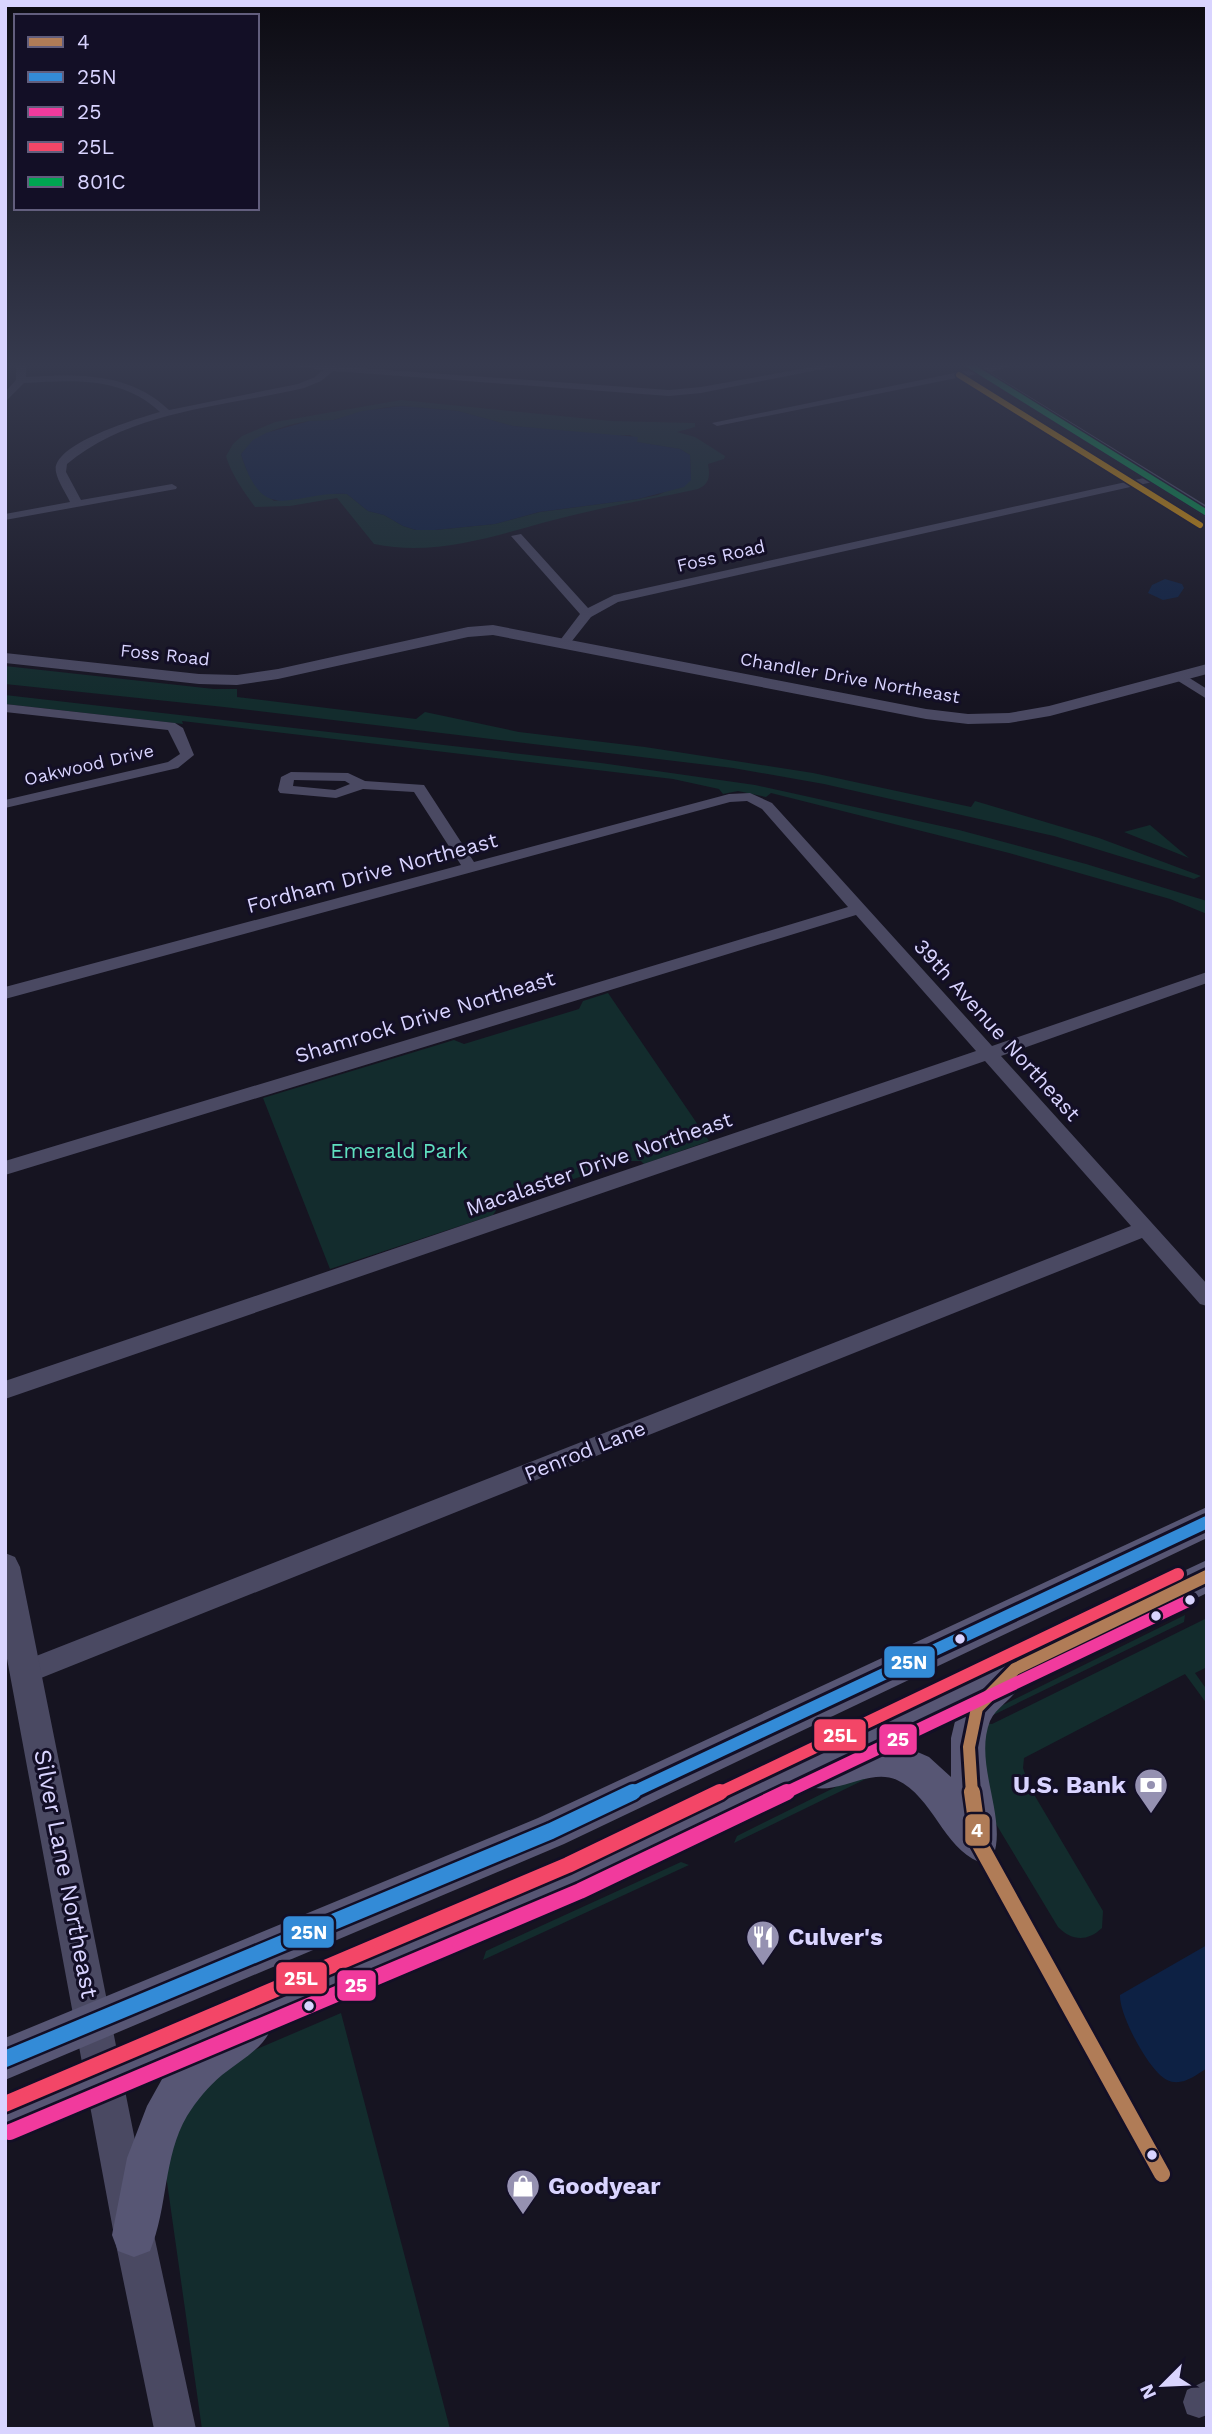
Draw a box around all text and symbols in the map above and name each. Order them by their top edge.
legend [14,14,259,210]
text: 4 [77,29,90,54]
text: 25N [77,64,117,89]
text: 25 [77,99,101,124]
text: 25L [77,134,114,159]
text: 801C [77,169,126,194]
street label: Foss Road [675,535,767,576]
street label: Foss Road [119,639,211,670]
street label: Chandler Drive Northeast [738,648,962,707]
street label: Oakwood Drive [22,739,156,790]
street label: Fordham Drive Northeast [244,827,500,918]
street label: 39th Avenue Northeast [909,934,1086,1126]
street label: Shamrock Drive Northeast [292,965,558,1068]
street label: Macalaster Drive Northeast [463,1106,735,1221]
park label: Emerald Park [330,1138,468,1163]
street label: Penrod Lane [521,1415,649,1486]
unlabelled marker [1183,1593,1197,1607]
unlabelled marker [1149,1609,1163,1623]
unlabelled marker [953,1632,967,1646]
line badge: 25N [883,1645,936,1679]
text: 25N [891,1651,927,1674]
line badge: 25L [813,1718,867,1752]
line badge: 25 [878,1723,918,1756]
text: 25L [823,1724,857,1747]
text: 25 [887,1728,909,1751]
street label: Silver Lane Northeast [28,1747,104,2001]
bank icon: U.S. Bank [1132,1766,1170,1815]
place label: U.S. Bank [1013,1771,1126,1799]
line badge: 4 [964,1813,991,1847]
text: 4 [971,1819,983,1842]
line badge: 25N [282,1915,335,1949]
restaurant icon: Culver's [744,1918,782,1967]
text: 25N [291,1921,327,1944]
place label: Culver's [788,1923,883,1951]
line badge: 25L [275,1961,328,1995]
text: 25L [284,1967,318,1990]
line badge: 25 [336,1969,377,2002]
text: 25 [345,1974,367,1997]
unlabelled marker [302,1999,316,2013]
unlabelled marker [1145,2148,1159,2162]
shop icon: Goodyear [504,2167,542,2216]
place label: Goodyear [548,2172,661,2200]
north arrow [1128,2350,1198,2420]
text: N [1135,2381,1161,2403]

